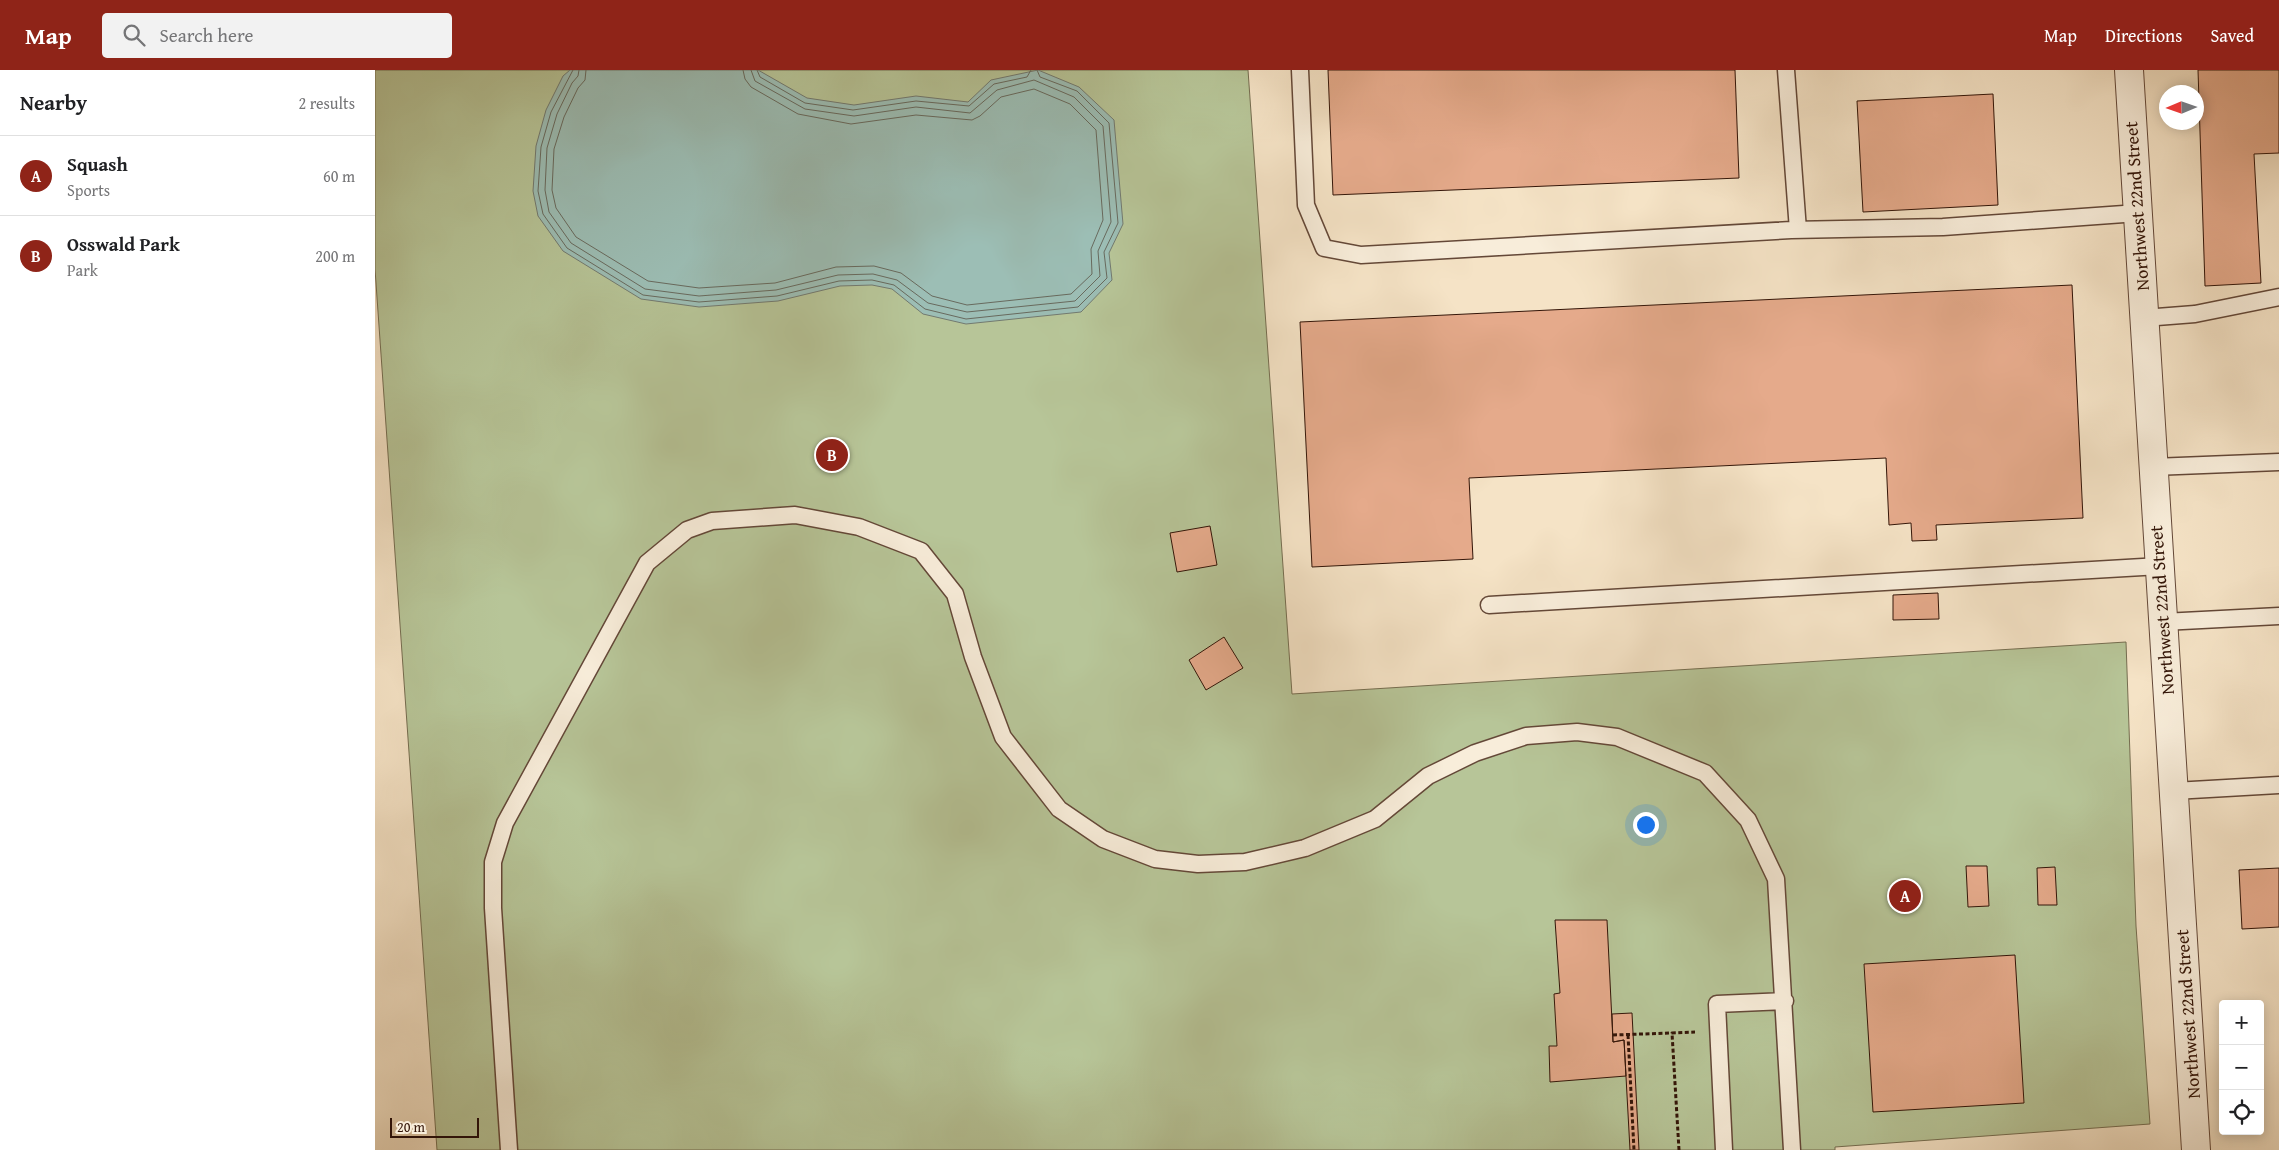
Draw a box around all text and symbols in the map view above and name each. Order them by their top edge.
search box [102,13,452,58]
text: Map [25,18,72,53]
icon: search [120,21,148,49]
text: Search here [160,21,253,49]
text: Map [2044,22,2077,49]
text: Directions [2105,22,2182,49]
text: Saved [2210,22,2254,49]
north arrow [2159,85,2204,130]
text: Nearby [20,87,87,118]
text: 2 results [298,91,355,115]
street label: Northwest 22nd Street [2117,120,2156,292]
text: Squash [67,150,128,178]
text: A [31,164,41,188]
text: 60 m [323,164,355,188]
text: Sports [67,178,110,202]
text: Osswald Park [67,230,180,258]
text: B [31,244,41,268]
text: 200 m [315,244,355,268]
text: Park [67,258,98,282]
pin: B [816,436,848,474]
street label: Northwest 22nd Street [2142,524,2181,696]
your location [1633,812,1659,838]
pin: A [1889,877,1921,915]
street label: Northwest 22nd Street [2168,928,2207,1100]
map controls [2219,1000,2264,1135]
button: + [2219,1000,2264,1045]
button: − [2219,1045,2264,1090]
button: locate [2219,1090,2264,1135]
scale bar [390,1115,479,1138]
text: 20 m [397,1117,425,1137]

